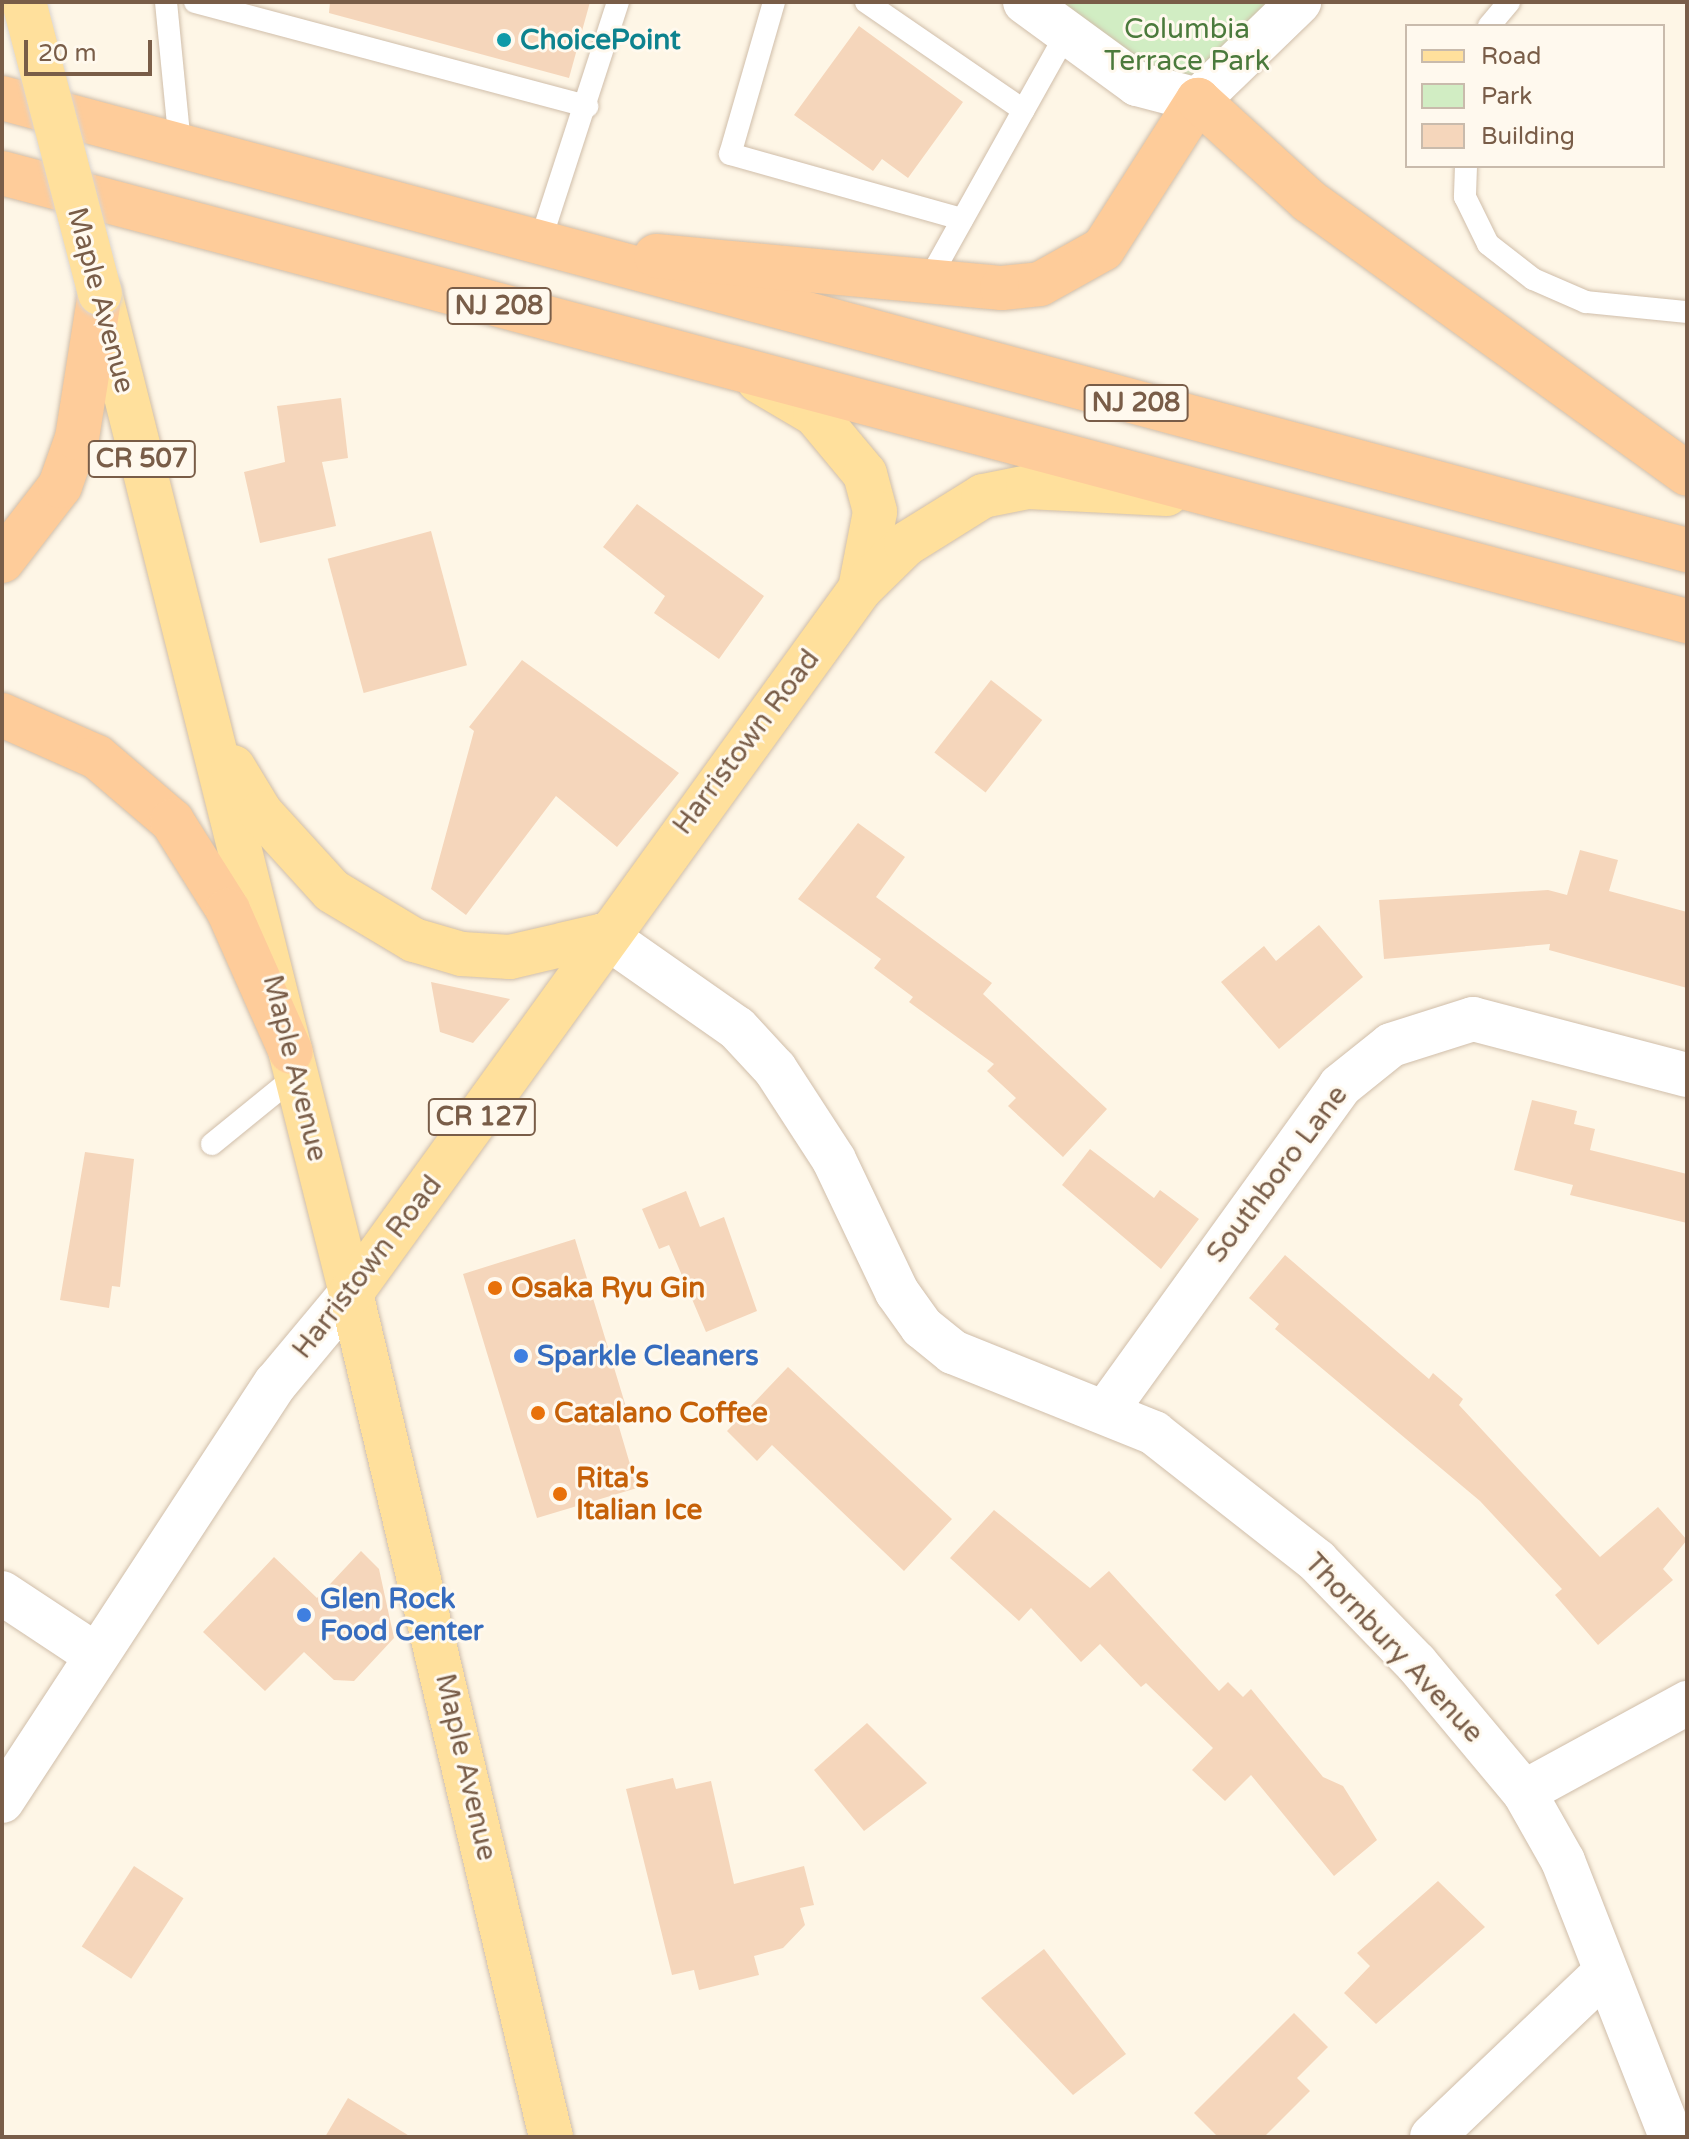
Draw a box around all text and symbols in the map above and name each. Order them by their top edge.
park label: Columbia Terrace Park [1104,12,1270,78]
place label: ChoicePoint [520,23,681,57]
scale bar [28,24,156,74]
legend [1405,24,1665,168]
marker: ChoicePoint [495,31,513,49]
text: 20 m [38,39,96,68]
text: Road [1481,42,1541,71]
text: Park [1481,82,1532,111]
text: Building [1481,122,1575,151]
street label: Maple Avenue [60,204,142,396]
road number: NJ 208 [445,284,553,328]
road number: NJ 208 [1082,381,1190,425]
road number: CR 507 [86,437,198,481]
street label: Harristown Road [666,643,826,841]
street label: Maple Avenue [256,971,334,1165]
street label: Southboro Lane [1199,1079,1355,1269]
road number: CR 127 [426,1095,538,1139]
street label: Harristown Road [285,1169,449,1365]
place label: Osaka Ryu Gin [511,1271,705,1305]
marker: Osaka Ryu Gin [486,1279,504,1297]
place label: Sparkle Cleaners [537,1339,759,1373]
marker: Sparkle Cleaners [512,1347,530,1365]
place label: Catalano Coffee [554,1396,768,1430]
marker: Catalano Coffee [529,1404,547,1422]
place label: Rita's Italian Ice [576,1461,702,1527]
marker: Rita's Italian Ice [551,1485,569,1503]
street label: Thornbury Avenue [1298,1546,1490,1750]
place label: Glen Rock Food Center [320,1582,484,1648]
marker: Glen Rock Food Center [295,1606,313,1624]
street label: Maple Avenue [428,1670,504,1864]

